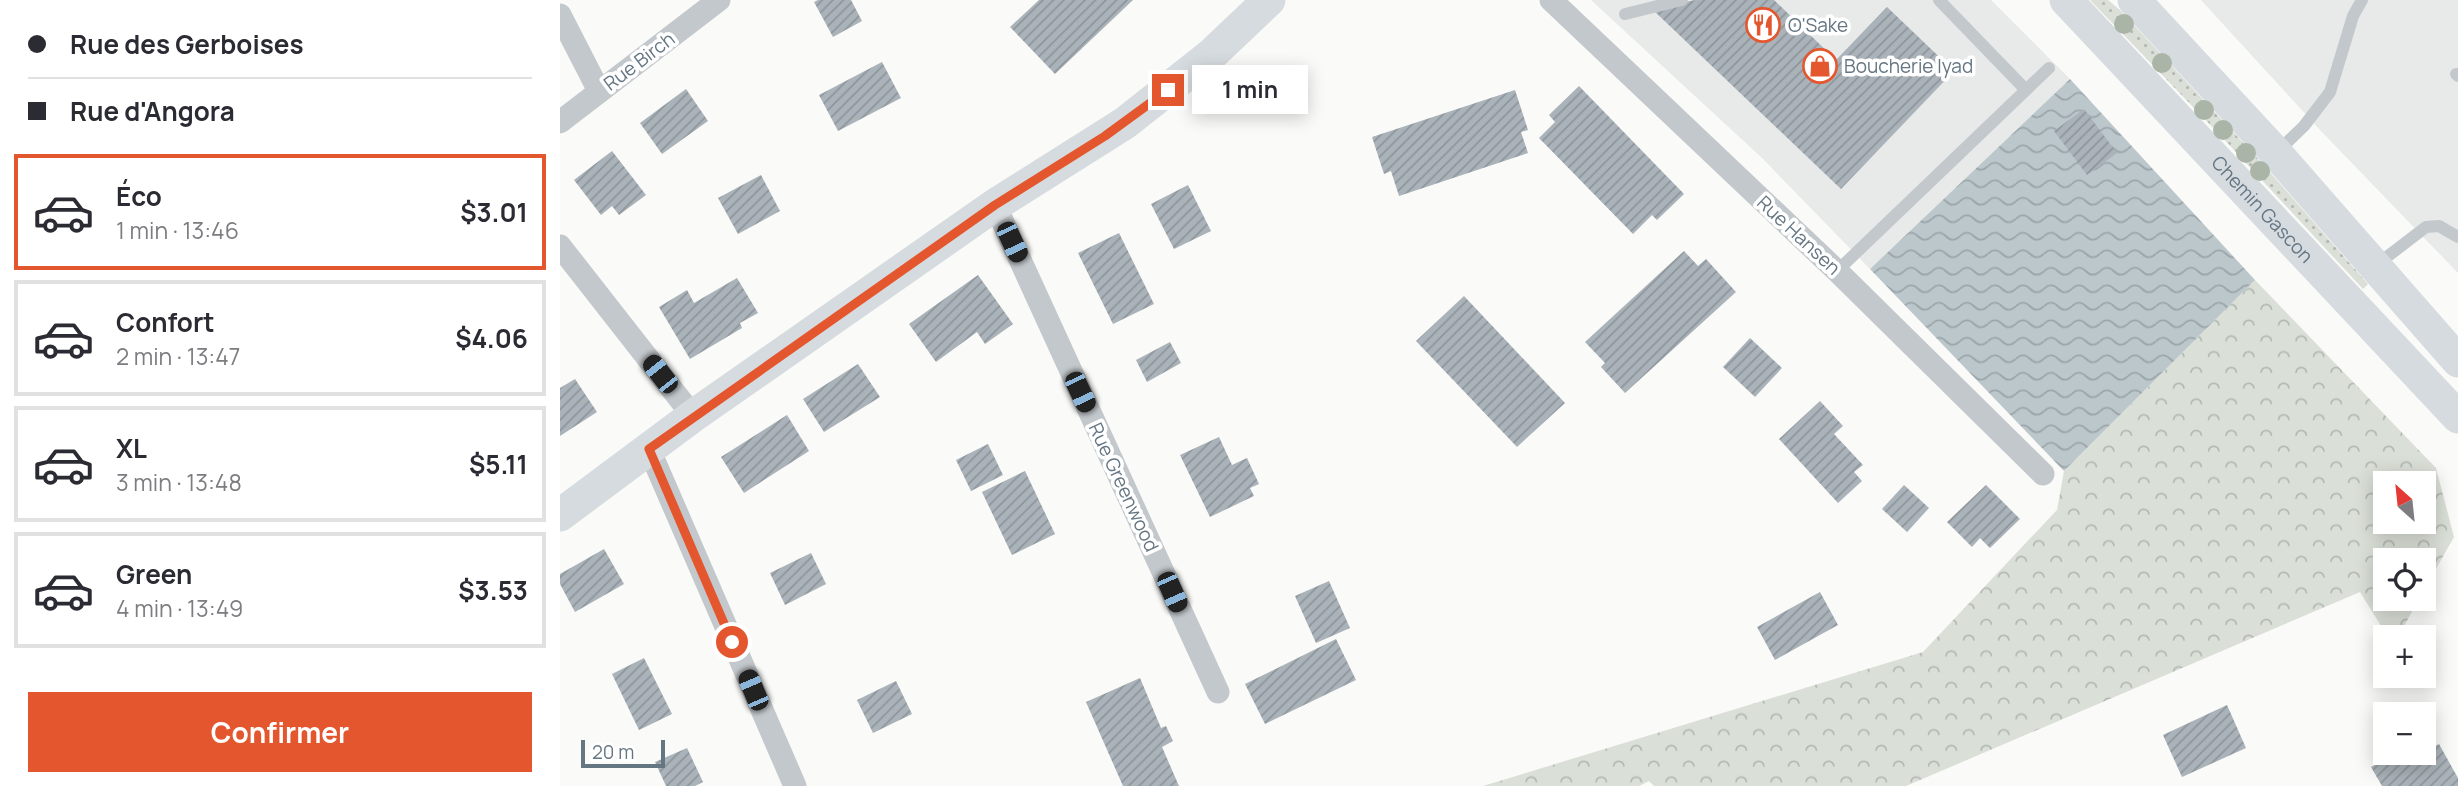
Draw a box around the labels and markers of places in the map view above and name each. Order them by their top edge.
restaurant icon: O'Sake [1744,6,1782,44]
place label: O'Sake [1788,12,1848,38]
shop icon: Boucherie Iyad [1801,47,1839,85]
place label: Boucherie Iyad [1844,53,1973,79]

